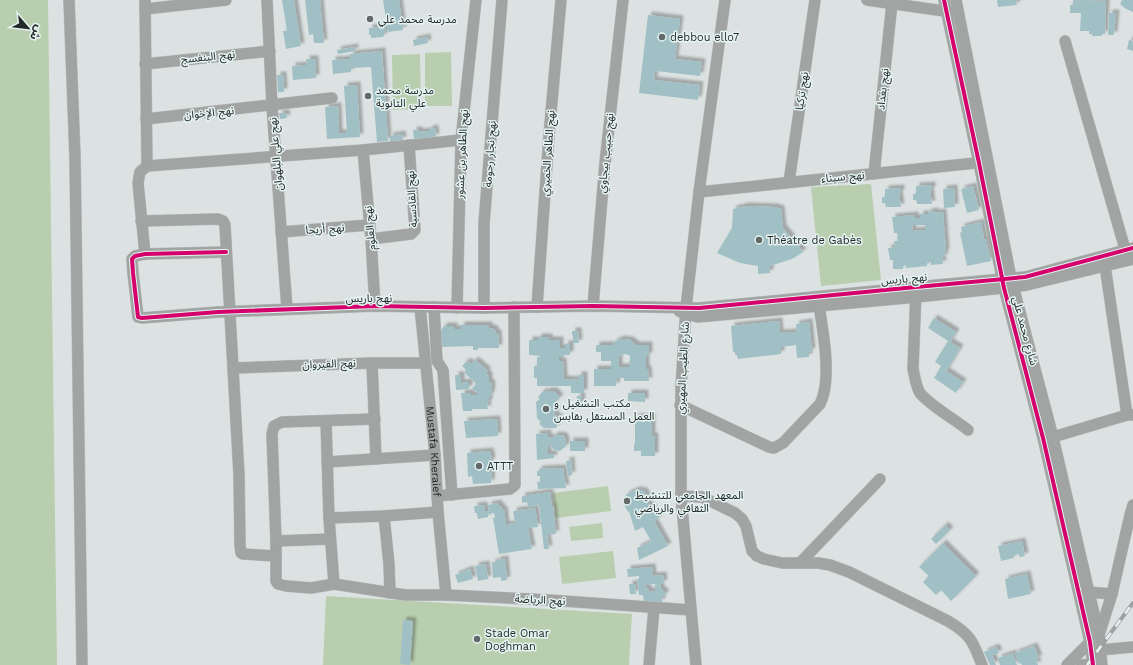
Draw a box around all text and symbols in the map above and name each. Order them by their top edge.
north arrow [8,8,48,48]
place label: مدرسة محمد علي [378,13,457,28]
marker: مدرسة محمد علي [365,14,375,24]
text: ش [27,23,46,42]
place label: debbou ello7 [670,31,739,44]
marker: debbou ello7 [657,32,667,42]
street label: نهج البنفسج [180,48,236,67]
street label: نهج بغداد [874,67,893,111]
street label: نهج تركيا [793,71,812,111]
place label: مدرسة محمد علي الثانوية [376,84,434,112]
marker: مدرسة محمد علي الثانوية [363,91,373,101]
street label: نهج الإخوان [183,104,235,123]
street label: نهج الطاهر بن عشور [453,109,472,200]
street label: نهج الطاهر الخميري [539,110,560,197]
street label: نهج حبيب بيجاوي [595,112,619,194]
street label: نهج علي البلهوان [266,117,288,191]
street label: نهج نجار رحومة [481,120,500,188]
street label: نهج سيناء [821,169,865,186]
street label: نهج القادسية [404,170,421,228]
street label: نهج العلوم [362,205,379,251]
street label: نهج أريحا [305,221,345,238]
place label: Théatre de Gabès [767,234,862,247]
marker: Théatre de Gabès [754,235,764,245]
street label: نهج باريس [880,270,928,288]
street label: نهج باريس [346,292,392,306]
street label: شارع محمد علي [1007,295,1041,368]
street label: شارع الطيب المهيري [674,321,694,415]
street label: نهج القيروان [302,357,356,372]
place label: مكتب التشغيل و العمل المستقل بقابس [554,397,654,423]
marker: مكتب التشغيل و العمل المستقل بقابس [541,404,551,414]
street label: Mustafa Kheraief [424,405,444,498]
place label: ATTT [487,460,514,473]
marker: ATTT [474,461,484,471]
place label: المعهد الجامعي للتنشيط الثقافي والرياضي [635,489,743,517]
marker: المعهد الجامعي للتنشيط الثقافي والرياضي [622,496,632,506]
street label: نهج الرياضة [514,592,566,609]
place label: Stade Omar Doghman [485,627,550,653]
marker: Stade Omar Doghman [472,634,482,644]

